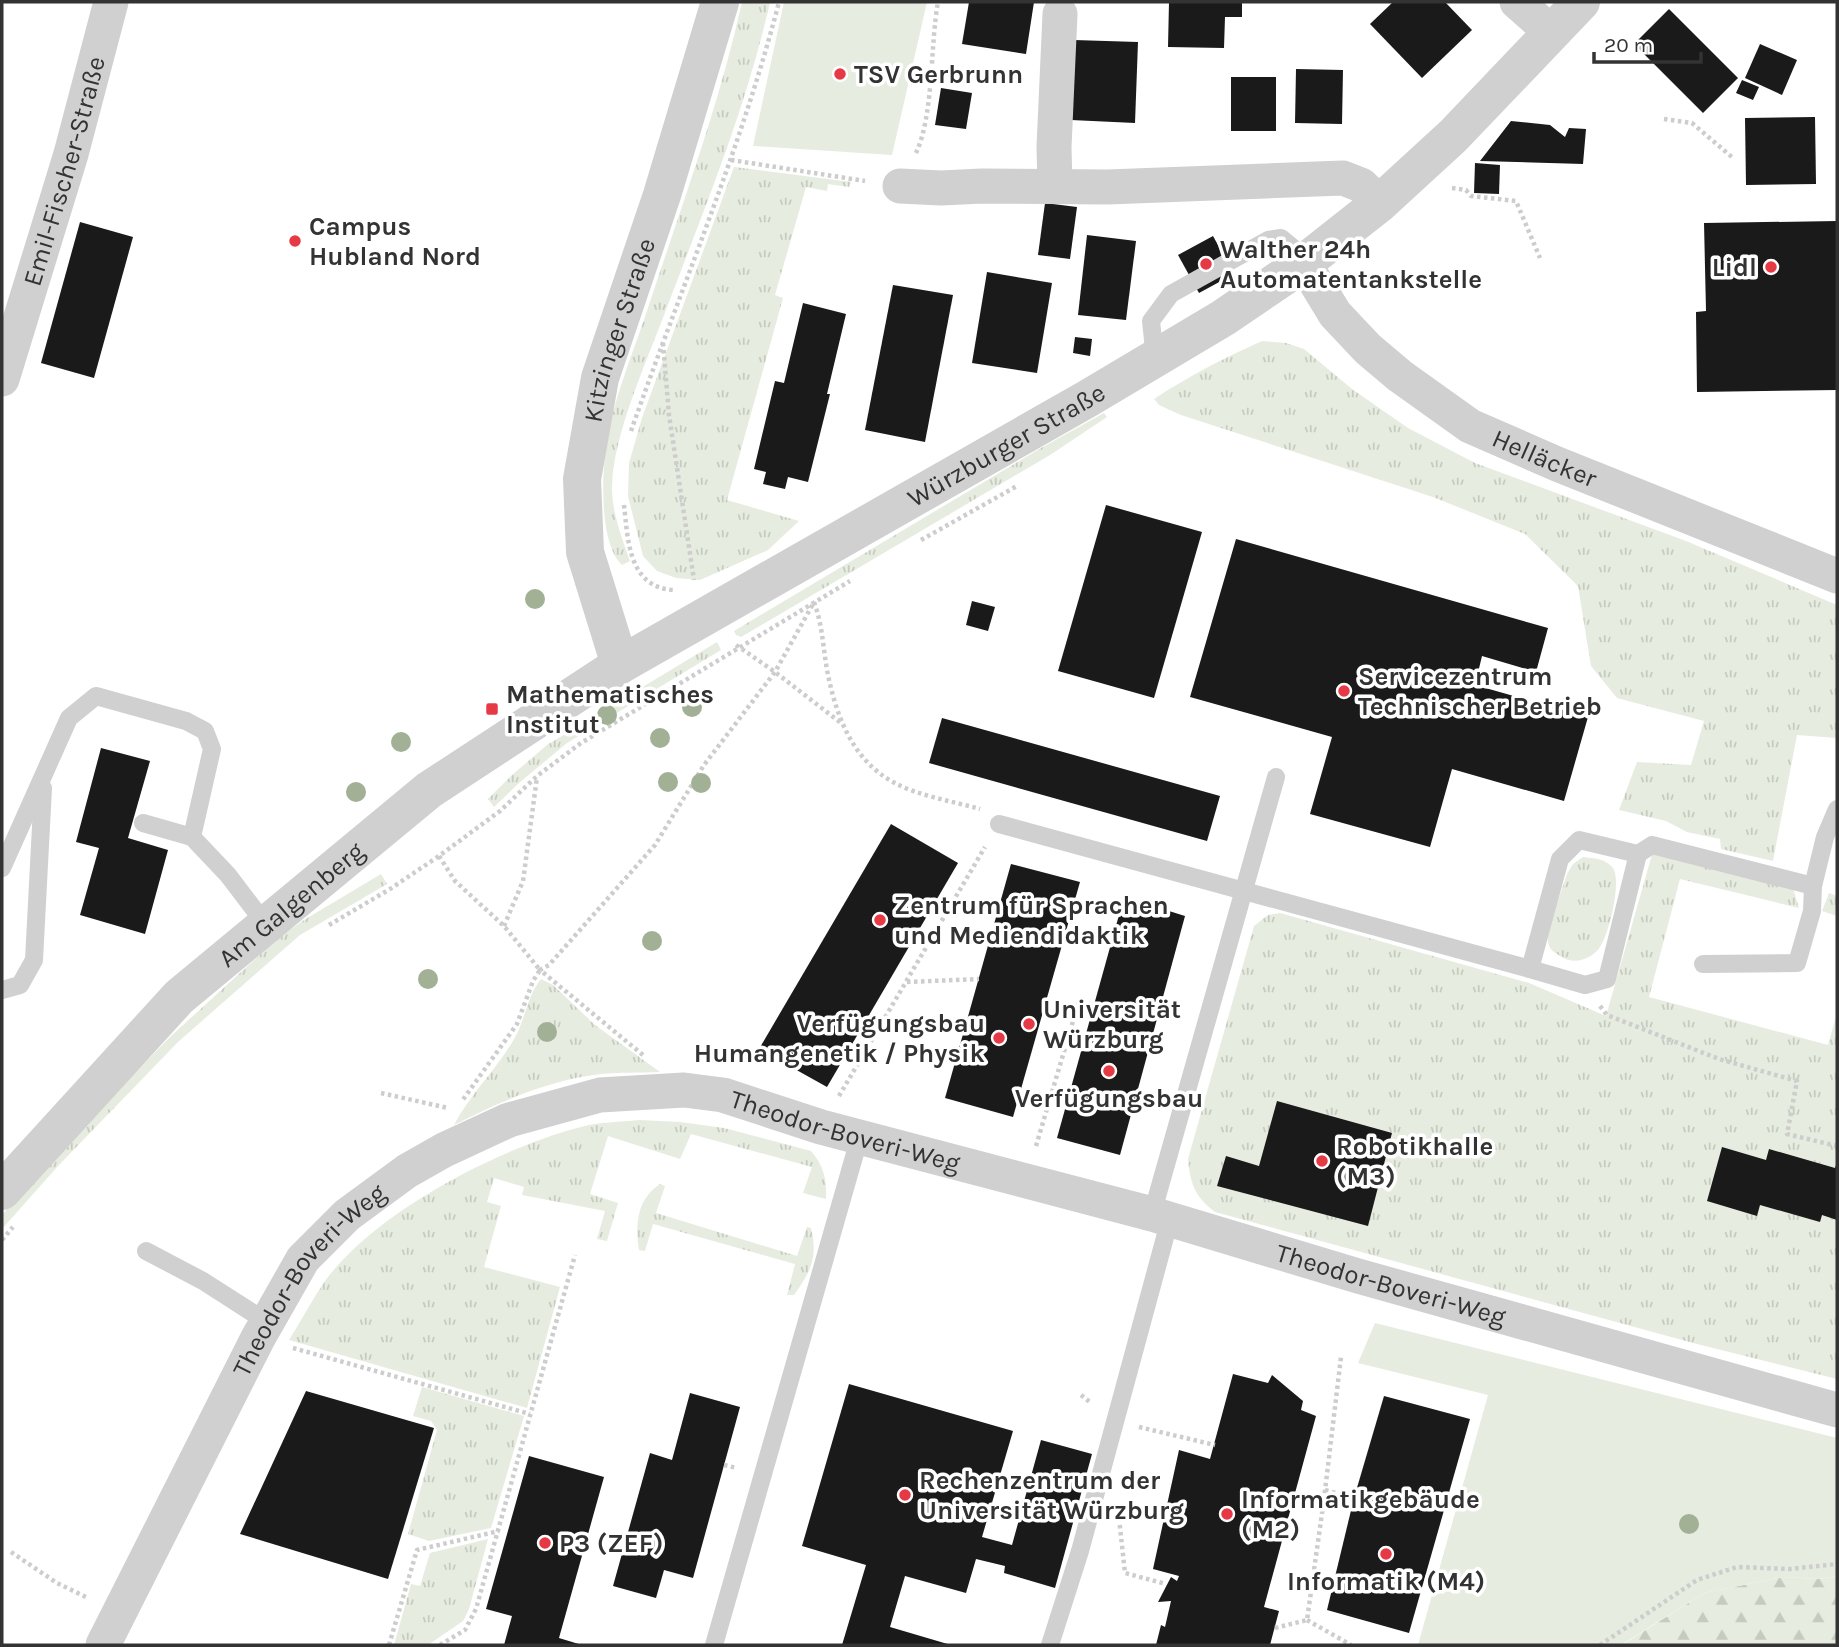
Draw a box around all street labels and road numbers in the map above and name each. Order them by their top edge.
street label: Emil-Fischer-Straße [16,53,112,290]
street label: Kitzinger Straße [577,234,662,425]
street label: Würzburger Straße [902,377,1111,514]
street label: Helläcker [1487,423,1602,495]
street label: Am Galgenberg [212,835,371,974]
street label: Theodor-Boveri-Weg [726,1083,964,1179]
street label: Theodor-Boveri-Weg [226,1177,392,1382]
street label: Theodor-Boveri-Weg [1272,1237,1510,1333]

